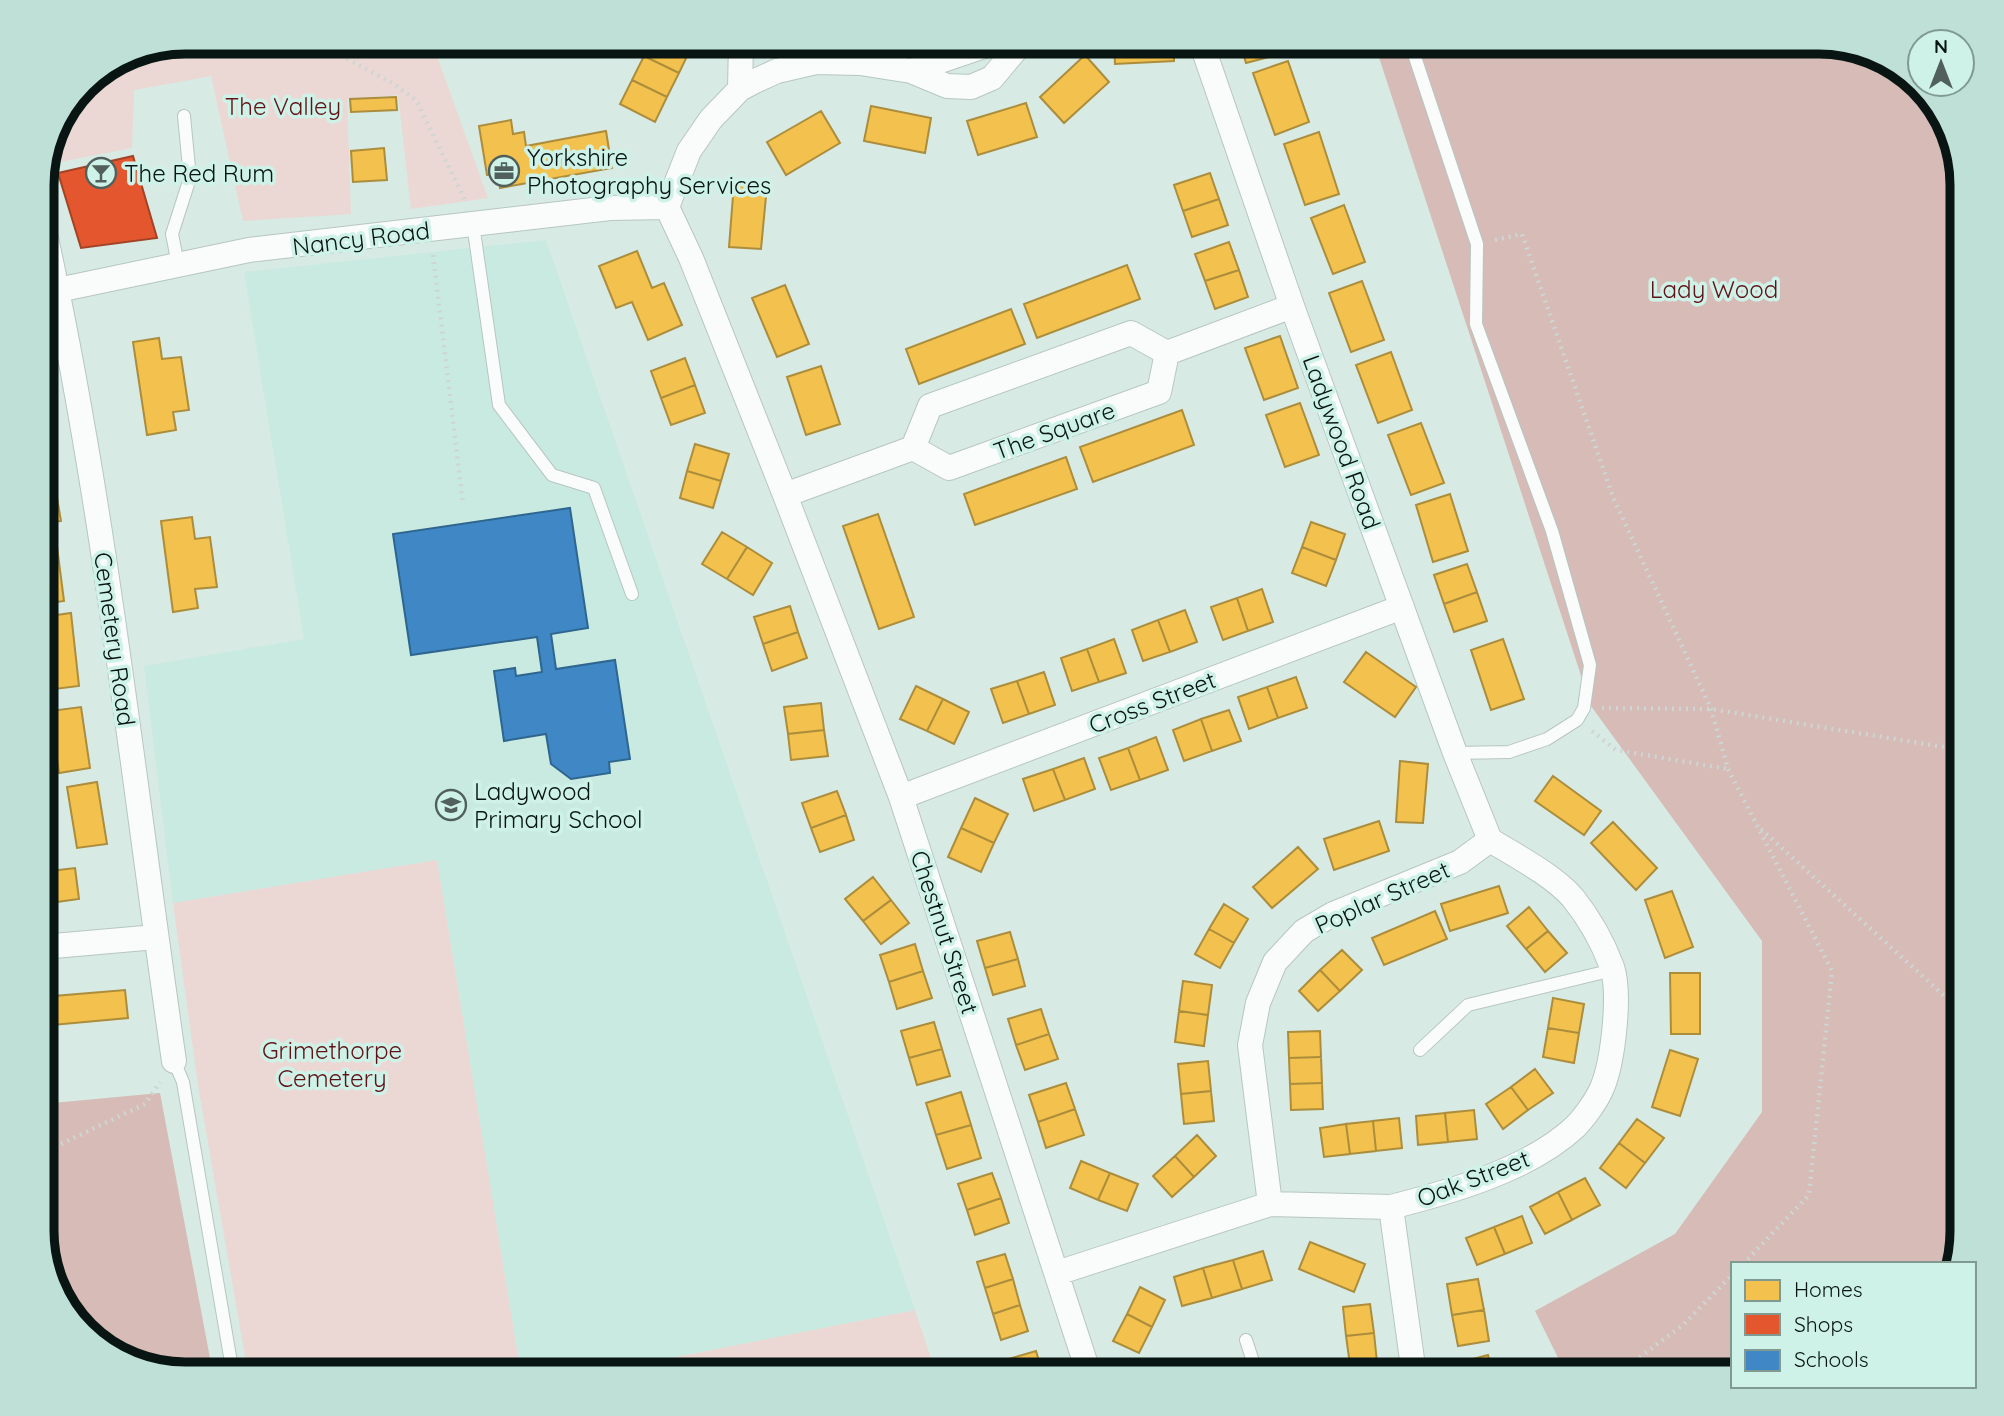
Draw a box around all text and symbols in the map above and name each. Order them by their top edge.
north arrow [1906,28,1976,98]
text: N [1934,34,1948,58]
park label: The Valley [225,91,341,121]
place label: Yorkshire Photography Services [527,142,771,200]
office icon: Yorkshire Photography Services [487,154,521,188]
bar icon: The Red Rum [84,156,118,190]
place label: The Red Rum [124,158,274,188]
street label: Nancy Road [291,215,431,261]
park label: Lady Wood [1650,274,1778,304]
street label: Ladywood Road [1297,351,1387,533]
street label: The Square [989,394,1119,466]
street label: Cemetery Road [88,550,142,728]
street label: Cross Street [1084,664,1220,740]
place label: Ladywood Primary School [474,776,643,834]
school or university icon: Ladywood Primary School [434,788,468,822]
street label: Chestnut Street [904,846,986,1018]
street label: Poplar Street [1310,854,1454,940]
park label: Grimethorpe Cemetery [262,1035,402,1093]
street label: Oak Street [1413,1143,1533,1213]
legend [1731,1262,1976,1388]
text: Homes [1794,1276,1863,1302]
text: Shops [1794,1311,1853,1337]
text: Schools [1794,1346,1869,1372]

